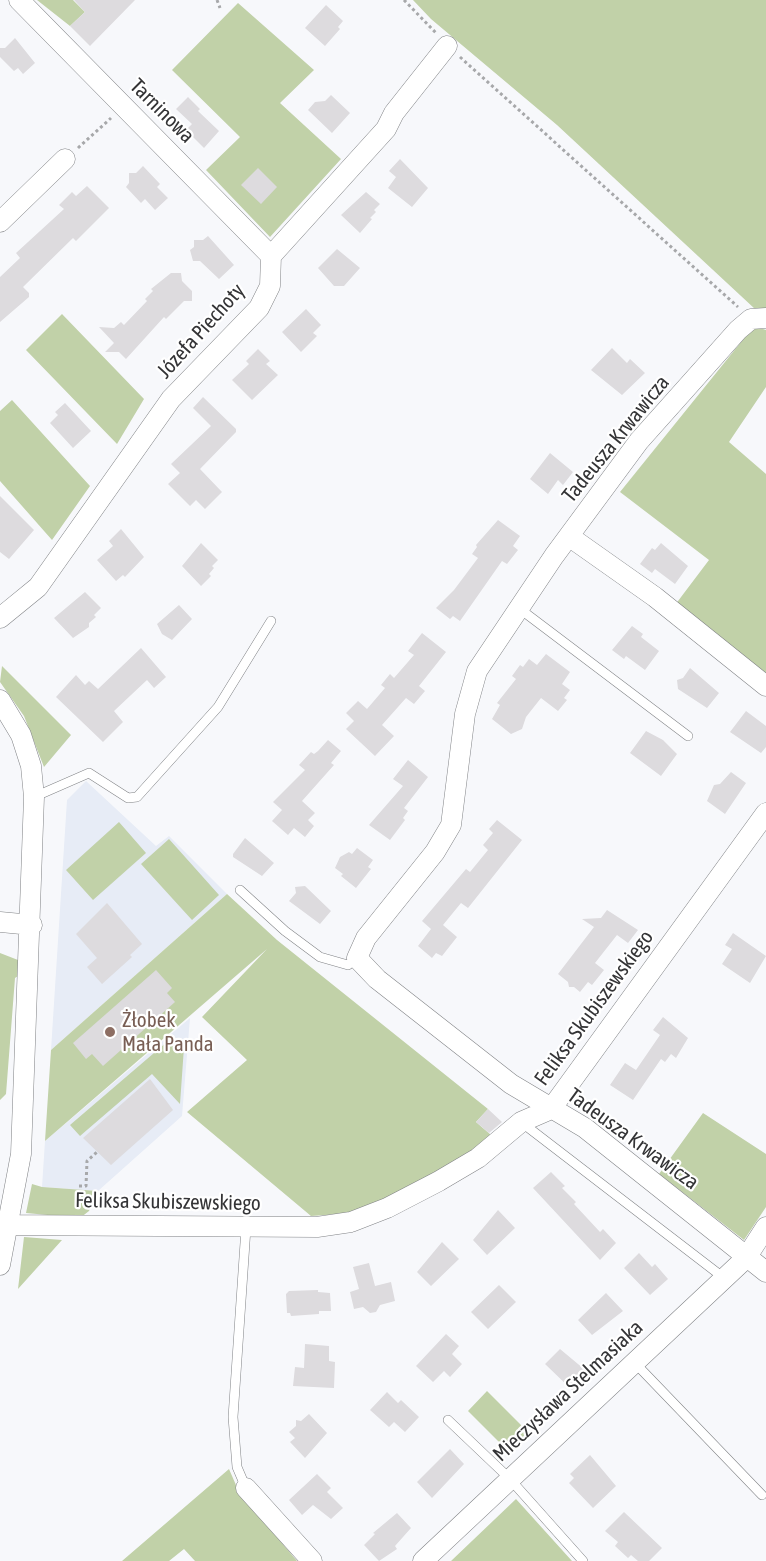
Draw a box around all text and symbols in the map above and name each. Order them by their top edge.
street label: Tarninowa [125,74,199,148]
street label: Józefa Piechoty [152,279,250,383]
street label: Tadeusza Krwawicza [557,371,675,507]
street label: Feliksa Skubiszewskiego [529,925,659,1091]
place label: Żłobek Mała Panda [122,1007,214,1057]
marker: Żłobek Mała Panda [103,1025,117,1039]
street label: Tadeusza Krwawicza [563,1083,703,1195]
street label: Feliksa Skubiszewskiego [75,1188,261,1216]
street label: Mieczysława Stelmasiaka [488,1315,648,1467]

